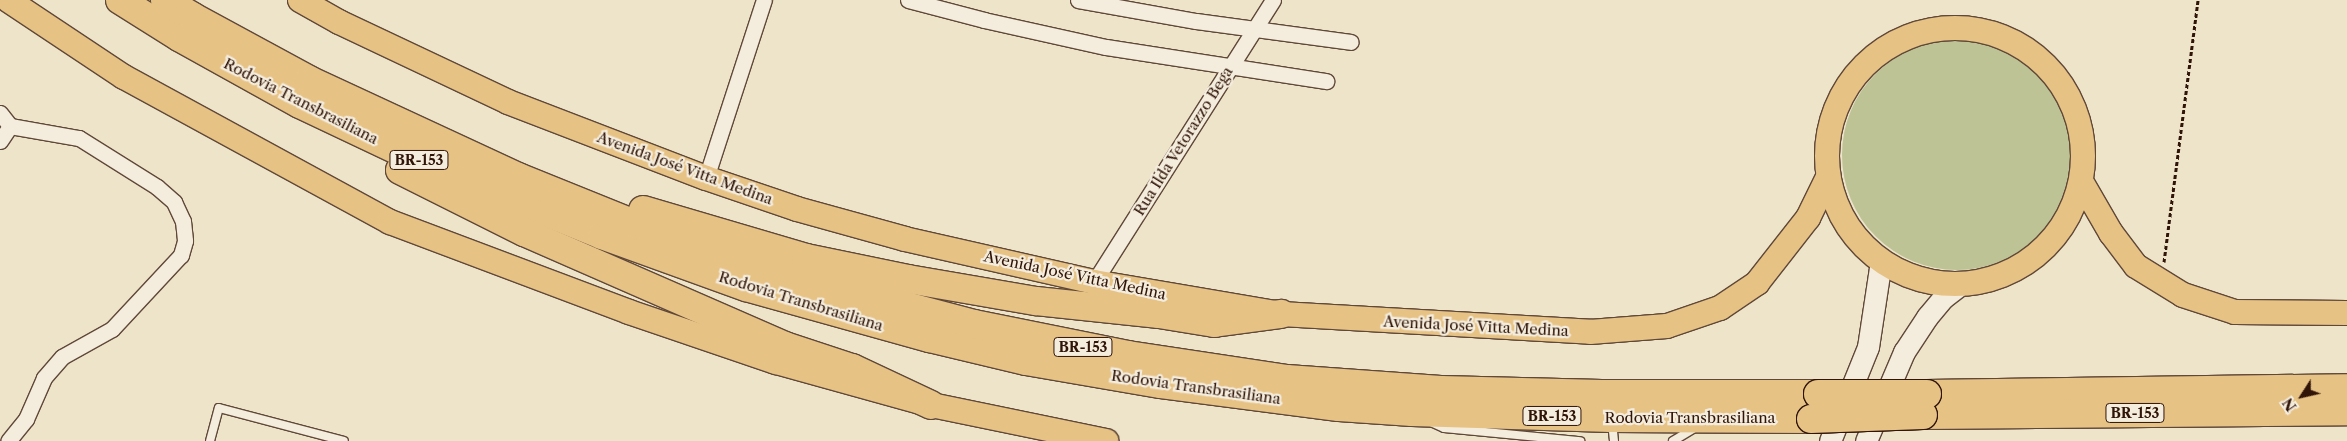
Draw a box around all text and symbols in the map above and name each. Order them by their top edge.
street label: Rodovia Transbrasiliana [221,54,381,148]
street label: Rua Ilda Vetorazzo Bega [1129,63,1237,219]
street label: Avenida José Vitta Medina [594,128,776,208]
road number: BR-153 [389,148,449,172]
street label: Avenida José Vitta Medina [982,247,1168,303]
street label: Rodovia Transbrasiliana [716,267,886,335]
street label: Avenida José Vitta Medina [1382,312,1570,340]
road number: BR-153 [1053,336,1113,358]
street label: Rodovia Transbrasiliana [1110,366,1282,408]
north arrow [2277,371,2327,421]
text: N [2279,394,2301,415]
road number: BR-153 [2105,402,2165,424]
road number: BR-153 [1522,404,1582,428]
street label: Rodovia Transbrasiliana [1604,409,1776,427]

